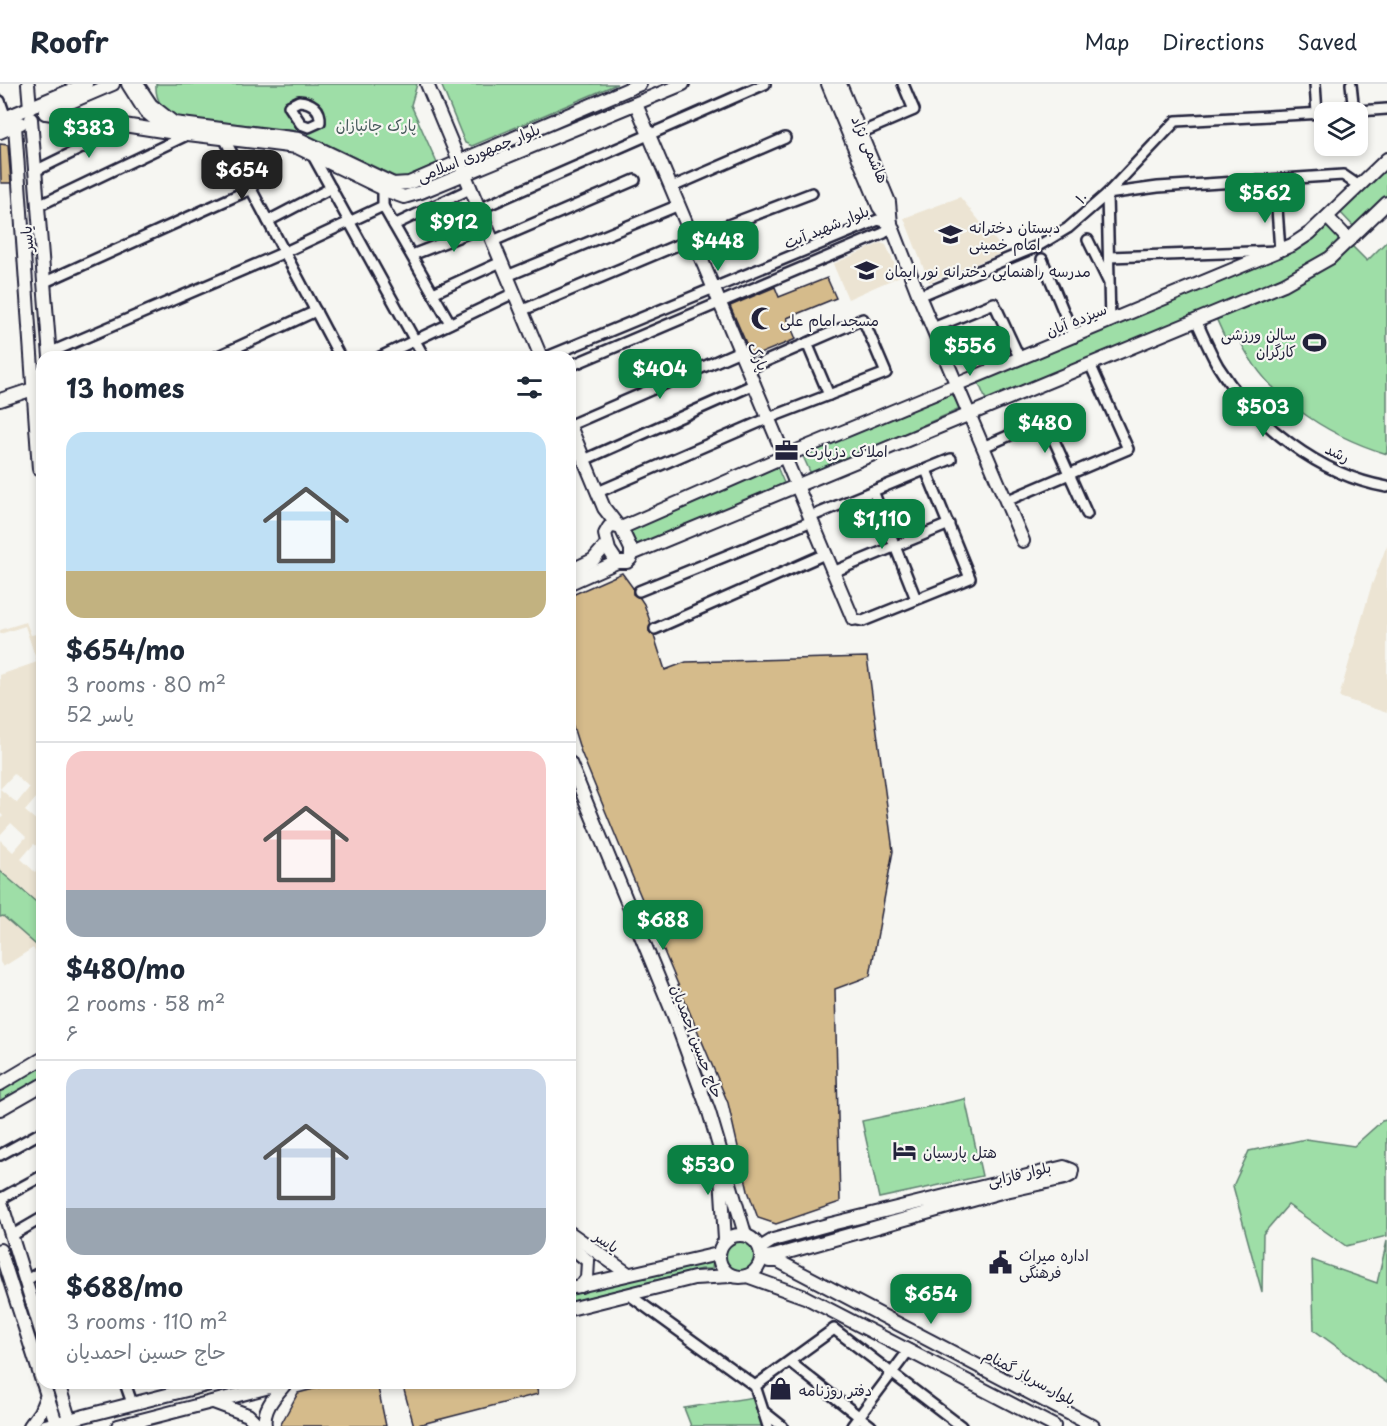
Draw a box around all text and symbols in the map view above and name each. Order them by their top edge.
text: Roofr [30,20,109,63]
text: Map [1084,25,1129,57]
text: Directions [1162,25,1264,57]
text: Saved [1297,25,1357,57]
map controls [1314,102,1368,156]
button: layers [1314,102,1368,156]
pin: $383 [53,108,125,159]
text: $383 [63,112,115,142]
street label: هاشمی نژاد [846,112,896,186]
park label: پارک جانبازان [336,113,416,136]
street label: بلوار جمهوری اسلامی [413,117,543,187]
pin: $654 [206,150,278,201]
text: $654 [215,154,269,184]
pin: $562 [1229,173,1301,224]
text: $562 [1239,177,1291,207]
street label: ۱۰ [1069,185,1093,209]
street label: بلوار شهید آیت [780,198,872,254]
pin: $912 [418,202,490,253]
text: $912 [430,206,478,236]
place label: دبستان دخترانه امام خمینی [969,215,1060,256]
pin: $448 [682,221,754,272]
school or university icon: دبستان دخترانه امام خمینی [938,222,964,248]
street label: یاسر [13,225,39,255]
text: $448 [692,225,744,255]
school or university icon: مدرسه راهنمایی دخترانه نور ایمان [854,257,880,283]
place label: مدرسه راهنمایی دخترانه نور ایمان [885,259,1091,282]
street label: سیزده آبان [1042,296,1110,342]
mosque icon: مسجد امام علی [749,306,775,332]
place label: مسجد امام علی [780,308,879,332]
place label: سالن ورزشی کارگران [1221,322,1296,362]
pin: $556 [934,326,1006,377]
sports icon: سالن ورزشی کارگران [1301,329,1327,355]
text: $556 [944,330,996,360]
street label: پارک [743,338,775,374]
pin: $404 [624,349,696,400]
text: $404 [633,353,687,383]
text: 13 homes [66,368,184,407]
icon: filters [513,371,546,404]
pin: $503 [1227,387,1299,438]
text: $503 [1236,391,1290,421]
pin: $480 [1009,403,1081,454]
text: $480 [1018,407,1072,437]
street label: رشد [1322,436,1354,468]
office icon: املاک دزپارت [774,437,800,463]
place label: املاک دزپارت [805,439,888,462]
icon: home [252,471,360,579]
pin: $1,110 [833,499,931,550]
text: $1,110 [853,503,911,533]
text: $654/mo [66,630,185,669]
text: 3 rooms · 80 m² [66,669,226,699]
text: یاسر 52 [66,699,134,729]
icon: home [252,790,360,898]
pin: $688 [627,900,699,951]
text: $688 [637,904,689,934]
text: $480/mo [66,949,185,988]
street label: حاج حسین احمدیان [666,981,730,1101]
text: 2 rooms · 58 m² [66,988,225,1018]
text: ۶ [66,1018,78,1048]
icon: home [252,1108,360,1216]
hotel icon: هتل پارسیان [892,1138,918,1164]
place label: هتل پارسیان [923,1140,997,1163]
pin: $530 [672,1145,744,1196]
text: $530 [681,1149,735,1179]
street label: بلوار فارابی [985,1155,1053,1191]
street label: یاسر [588,1223,624,1258]
place label: اداره میراث فرهنگی [1019,1243,1089,1283]
public building icon: اداره میراث فرهنگی [988,1250,1014,1276]
text: $688/mo [66,1267,183,1306]
pin: $654 [895,1274,967,1325]
text: $654 [904,1278,958,1308]
text: 3 rooms · 110 m² [66,1306,228,1336]
text: حاج حسین احمدیان [66,1336,226,1366]
street label: بلوار سرباز گمنام [979,1342,1080,1412]
shop icon: دفتر روزنامه [768,1376,794,1402]
place label: دفتر روزنامه [799,1378,872,1401]

